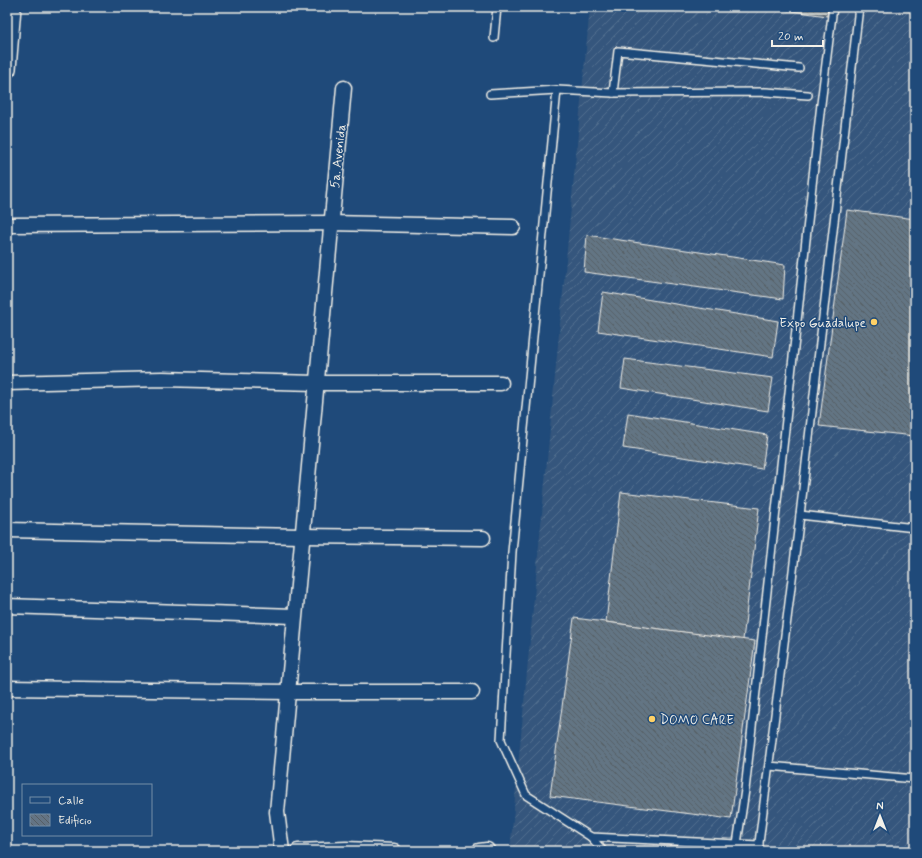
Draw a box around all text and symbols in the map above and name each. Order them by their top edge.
scale bar [772,22,823,48]
text: 20 m [778,29,804,45]
street label: 5a. Avenida [327,123,350,189]
place label: Expo Guadalupe [779,315,866,332]
marker: Expo Guadalupe [869,317,879,327]
place label: DOMO CARE [660,712,734,729]
marker: DOMO CARE [647,714,657,724]
legend [22,784,152,836]
text: Calle [58,793,84,809]
north arrow [860,796,900,836]
text: N [876,800,884,814]
text: Edificio [58,813,92,829]

